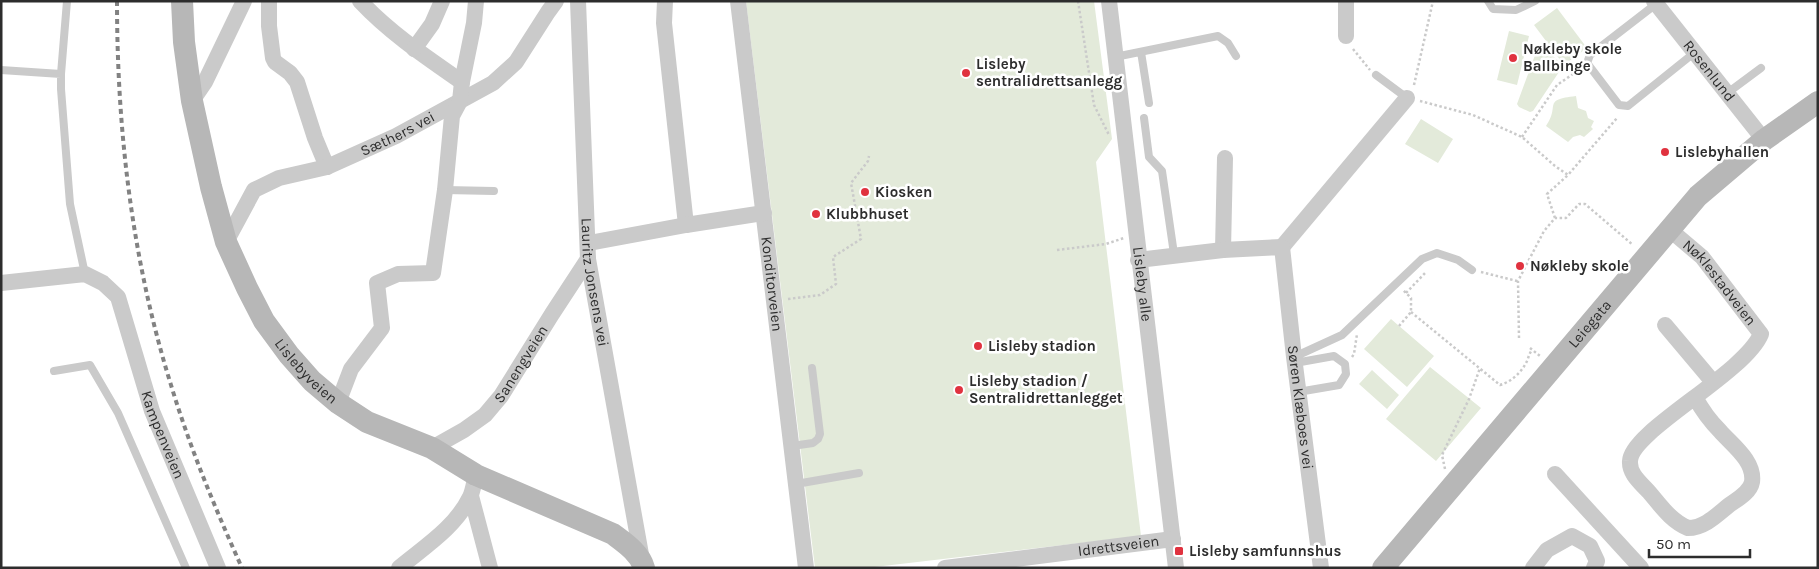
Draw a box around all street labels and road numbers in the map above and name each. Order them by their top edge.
street label: Rosenlund [1679,36,1739,105]
street label: Sæthers vei [358,108,438,160]
street label: Lauritz Jonsens vei [577,218,613,348]
street label: Konditorveien [757,235,787,332]
street label: Nøklestadveien [1679,236,1760,329]
street label: Lisleby alle [1129,246,1156,322]
street label: Leiegata [1564,296,1615,352]
street label: Sanengveien [490,322,552,407]
street label: Lislebyveien [271,335,341,408]
street label: Søren Klæboes vei [1284,344,1317,470]
street label: Kampenveien [137,388,188,481]
street label: Idrettsveien [1077,532,1160,560]

